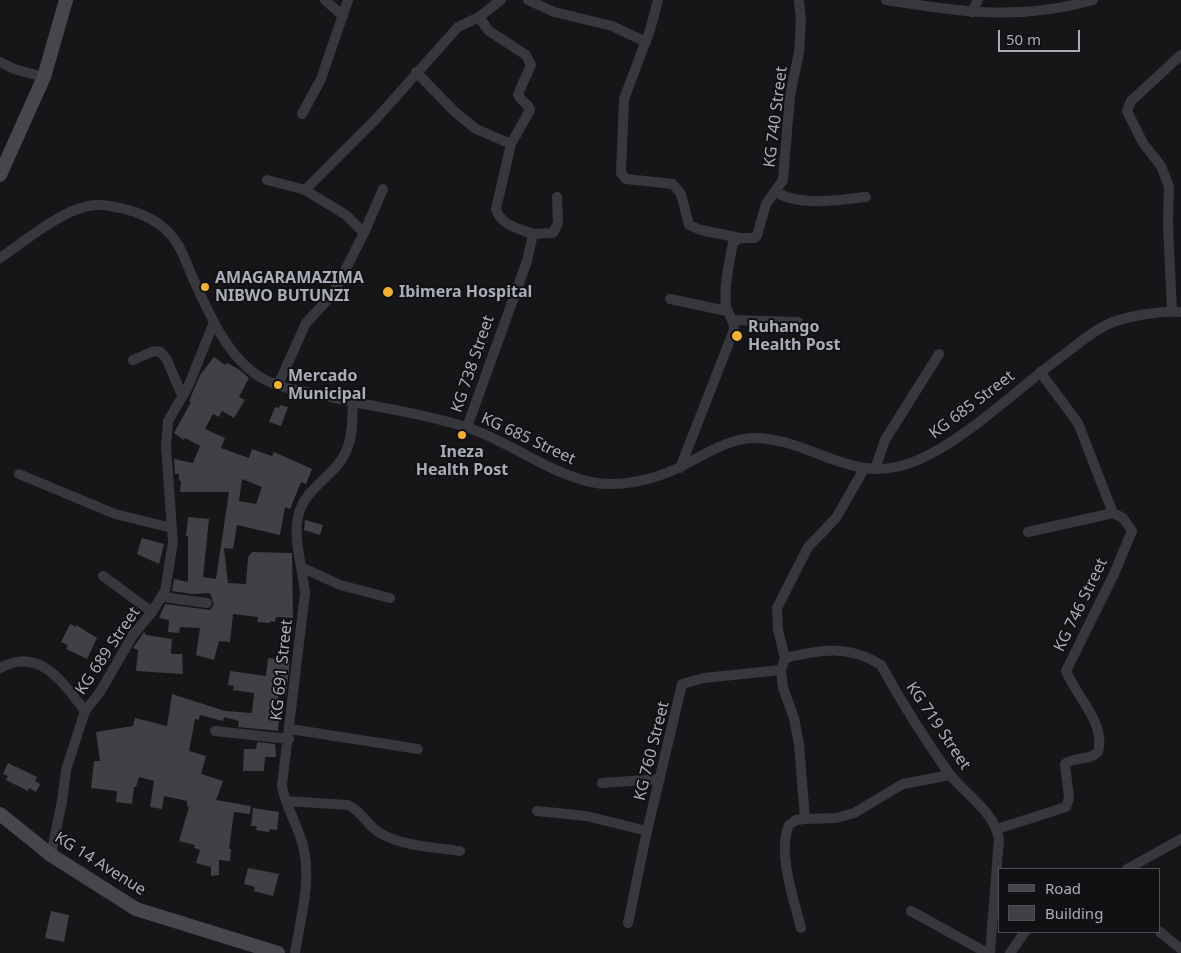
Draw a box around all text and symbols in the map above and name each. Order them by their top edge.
scale bar [1001,20,1084,52]
text: 50 m [1006,29,1041,49]
street label: KG 740 Street [760,65,792,169]
place label: AMAGARAMAZIMA NIBWO BUTUNZI [215,268,364,306]
marker: AMAGARAMAZIMA NIBWO BUTUNZI [199,281,211,293]
place label: Ibimera Hospital [399,282,532,302]
marker: Ibimera Hospital [381,285,395,299]
street label: KG 738 Street [447,313,499,415]
place label: Ruhango Health Post [748,317,841,355]
marker: Ruhango Health Post [730,329,744,343]
place label: Mercado Municipal [288,366,366,404]
street label: KG 685 Street [926,367,1018,443]
marker: Mercado Municipal [272,379,284,391]
street label: KG 685 Street [478,409,578,469]
marker: Ineza Health Post [456,429,468,441]
place label: Ineza Health Post [416,442,508,480]
street label: KG 746 Street [1050,555,1112,655]
street label: KG 689 Street [72,603,144,699]
street label: KG 691 Street [267,618,297,722]
street label: KG 719 Street [902,678,974,774]
street label: KG 760 Street [630,699,674,803]
street label: KG 14 Avenue [51,828,149,900]
legend [998,868,1161,933]
text: Road [1045,878,1081,898]
text: Building [1045,903,1103,923]

